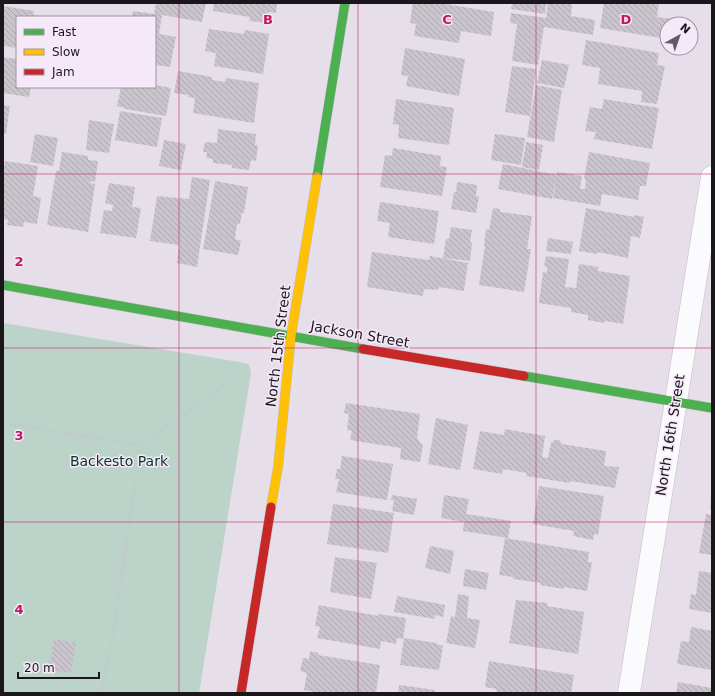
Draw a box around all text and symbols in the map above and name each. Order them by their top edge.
text: B [263,12,273,27]
text: C [442,12,452,27]
text: D [621,12,632,27]
legend [16,16,156,88]
north arrow [659,16,699,56]
text: N [677,21,693,37]
text: Fast [52,25,76,39]
text: Slow [52,45,80,59]
text: Jam [51,65,75,79]
text: 2 [14,254,24,269]
street label: North 15th Street [263,284,293,408]
street label: Jackson Street [308,317,411,351]
street label: North 16th Street [652,373,688,497]
text: 3 [14,428,24,443]
park label: Backesto Park [70,453,169,469]
text: 4 [14,602,24,617]
scale bar [18,654,99,680]
text: 20 m [24,661,55,675]

